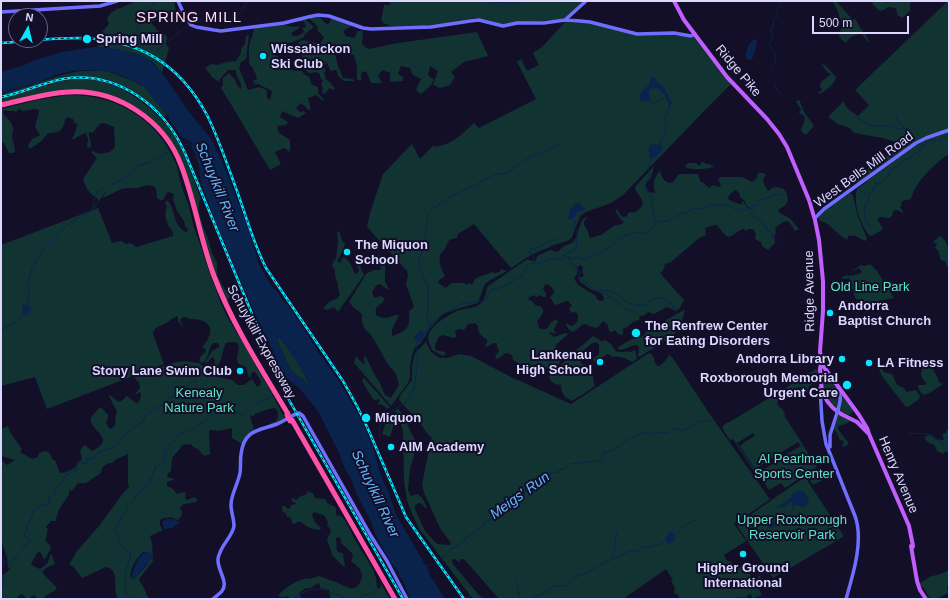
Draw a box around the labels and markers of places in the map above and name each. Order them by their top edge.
place label: Spring Mill [96,31,162,47]
marker: Spring Mill [81,33,93,45]
place label: Wissahickon Ski Club [271,41,350,72]
marker: Wissahickon Ski Club [258,51,268,61]
place label: The Miquon School [355,237,428,268]
marker: The Miquon School [342,247,352,257]
place label: Andorra Baptist Church [838,298,931,329]
marker: Andorra Baptist Church [825,308,835,318]
place label: The Renfrew Center for Eating Disorders [645,318,770,349]
marker: The Renfrew Center for Eating Disorders [630,327,642,339]
place label: Lankenau High School [516,347,592,378]
place label: Andorra Library [736,351,834,367]
marker: Andorra Library [837,354,847,364]
place label: LA Fitness [877,355,943,371]
marker: Lankenau High School [595,357,605,367]
marker: LA Fitness [864,358,874,368]
place label: Stony Lane Swim Club [92,363,232,379]
marker: Stony Lane Swim Club [235,366,245,376]
place label: Roxborough Memorial Urgent Care [700,370,838,401]
marker: Roxborough Memorial Urgent Care [841,379,853,391]
place label: Miquon [375,410,421,426]
marker: Miquon [360,412,372,424]
place label: AIM Academy [399,439,484,455]
marker: AIM Academy [386,442,396,452]
marker: Higher Ground International [738,549,748,559]
place label: Higher Ground International [697,560,789,591]

